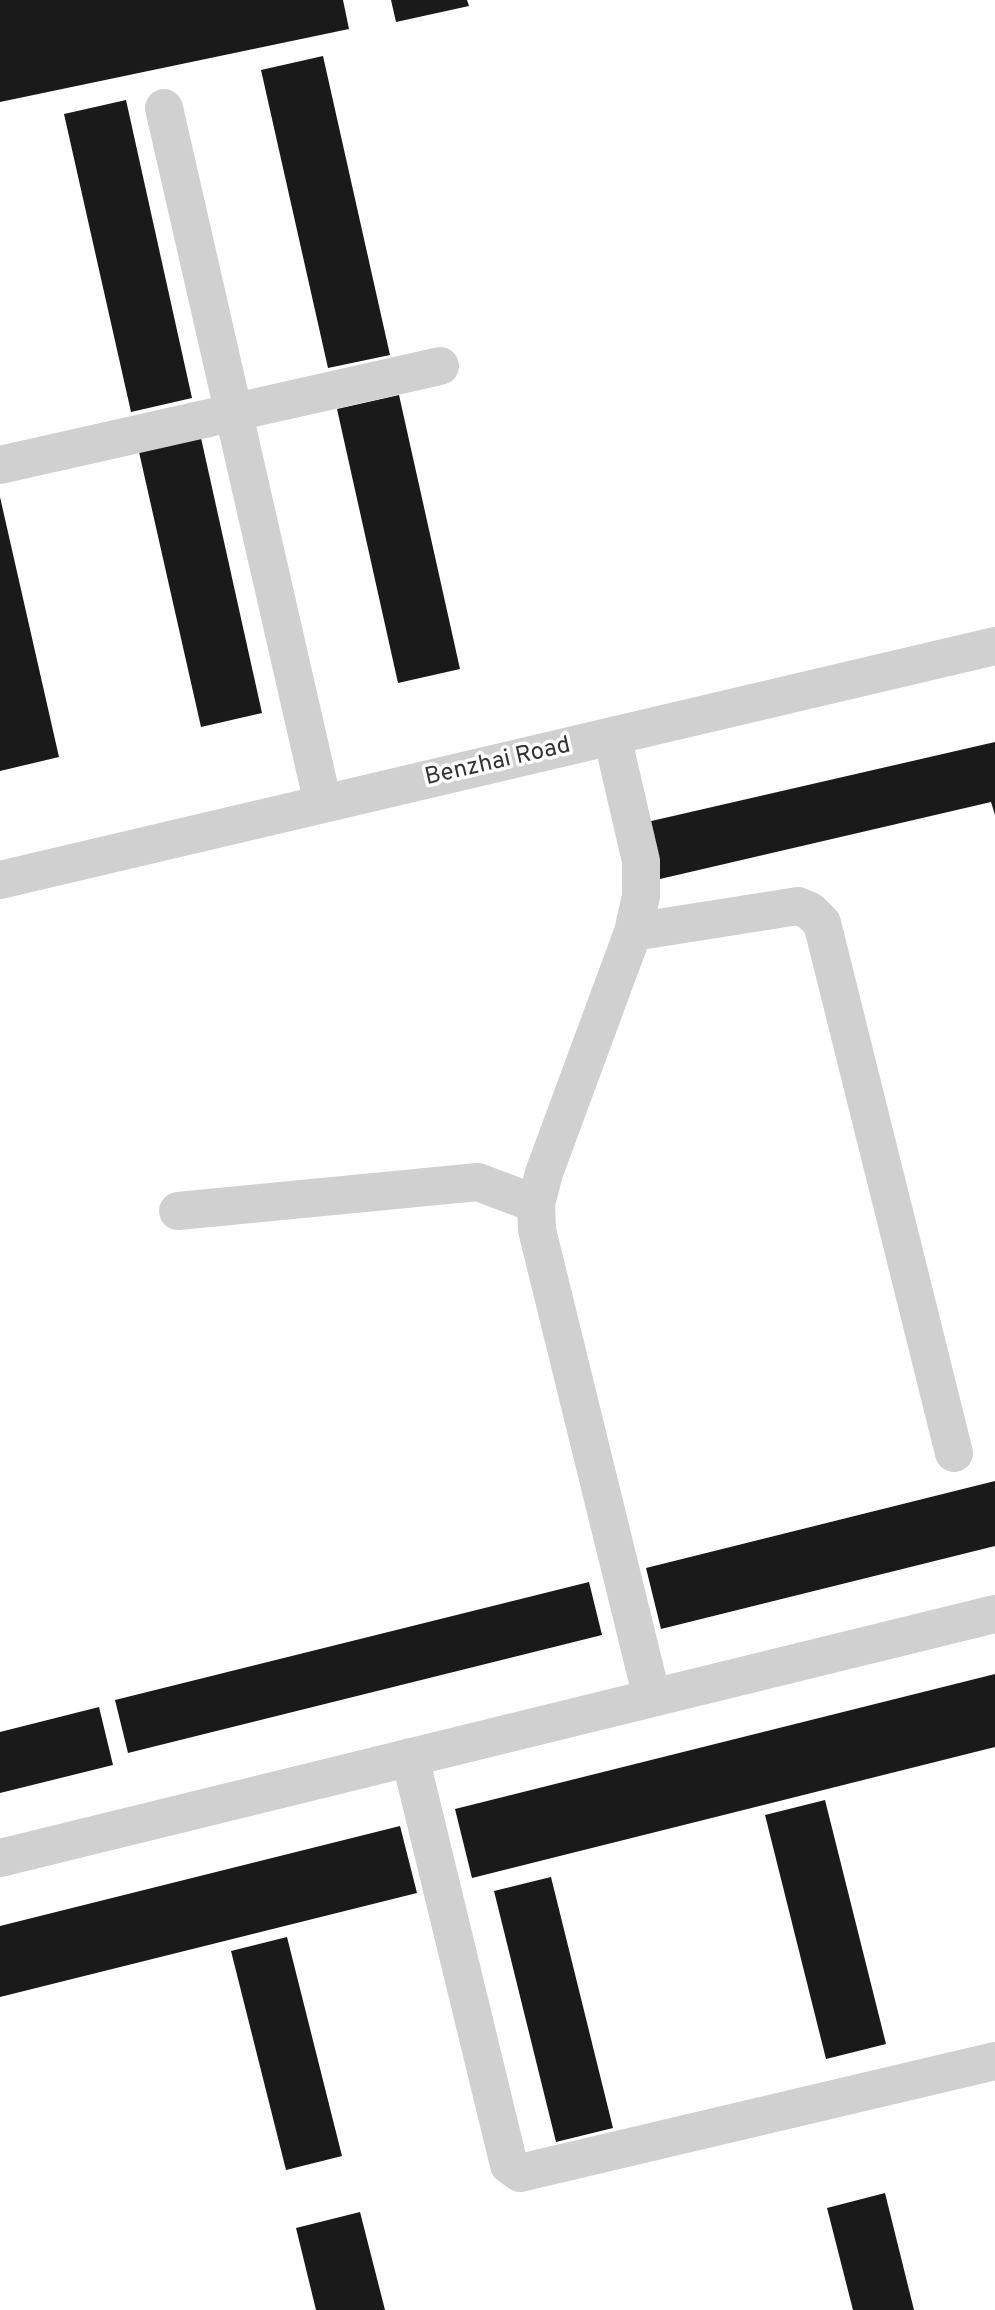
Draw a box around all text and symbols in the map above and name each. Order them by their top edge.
street label: Benzhai Road [423,732,573,794]

